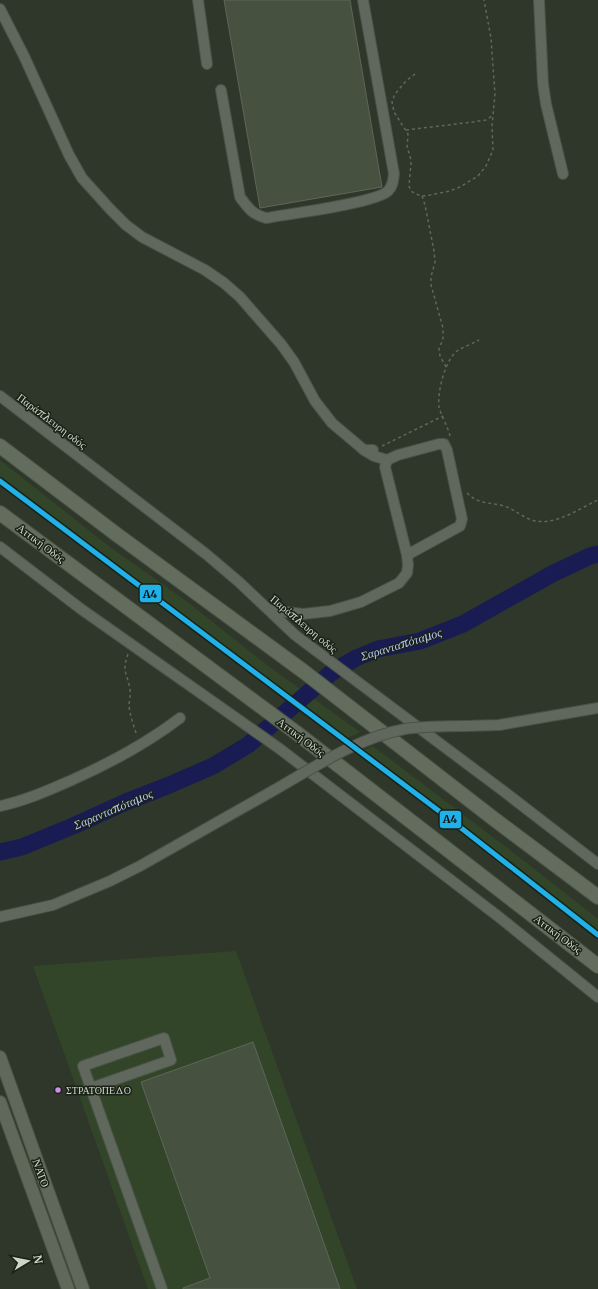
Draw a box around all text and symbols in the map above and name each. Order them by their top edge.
street label: Παράπλευρη οδός [14,390,90,452]
street label: Αττική Οδός [14,520,68,566]
line badge: A4 [139,584,162,603]
text: A4 [142,587,157,601]
street label: Παράπλευρη οδός [268,592,341,657]
water label: Σαρανταπόταμος [357,624,444,664]
street label: Αττική Οδός [274,714,328,760]
water label: Σαρανταπόταμος [70,786,155,833]
line badge: A4 [439,810,462,829]
text: A4 [442,812,457,826]
street label: Αττική Οδός [531,911,585,957]
place label: ΣΤΡΑΤΟΠΕΔΟ [66,1084,131,1097]
marker: ΣΤΡΑΤΟΠΕΔΟ [53,1085,63,1095]
street label: ΝΑΤΟ [29,1157,53,1189]
north arrow [8,1241,48,1281]
text: N [30,1254,46,1265]

